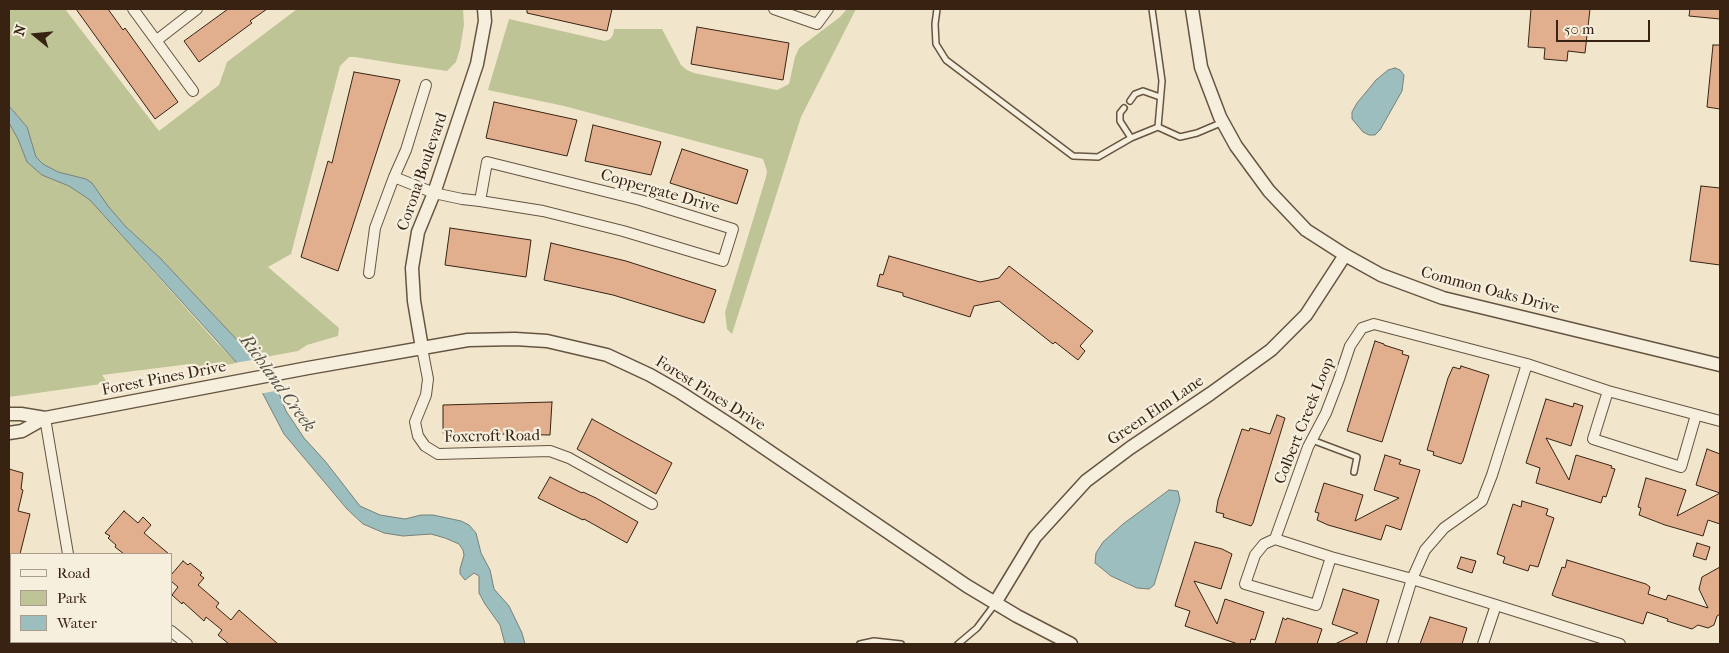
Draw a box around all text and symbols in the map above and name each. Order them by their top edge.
north arrow [10,10,60,60]
scale bar [1559,10,1653,42]
text: 50 m [1564,20,1594,38]
text: N [10,23,30,38]
street label: Corona Boulevard [394,110,452,234]
street label: Coppergate Drive [598,166,722,218]
street label: Common Oaks Drive [1419,263,1561,319]
water label: Richland Creek [234,331,320,437]
street label: Forest Pines Drive [651,352,769,436]
street label: Colbert Creek Loop [1271,355,1339,487]
street label: Forest Pines Drive [100,358,228,400]
street label: Green Elm Lane [1104,372,1208,450]
street label: Foxcroft Road [444,427,540,447]
legend [10,553,172,643]
text: Road [57,564,90,582]
text: Park [57,589,87,607]
text: Water [57,614,97,632]

